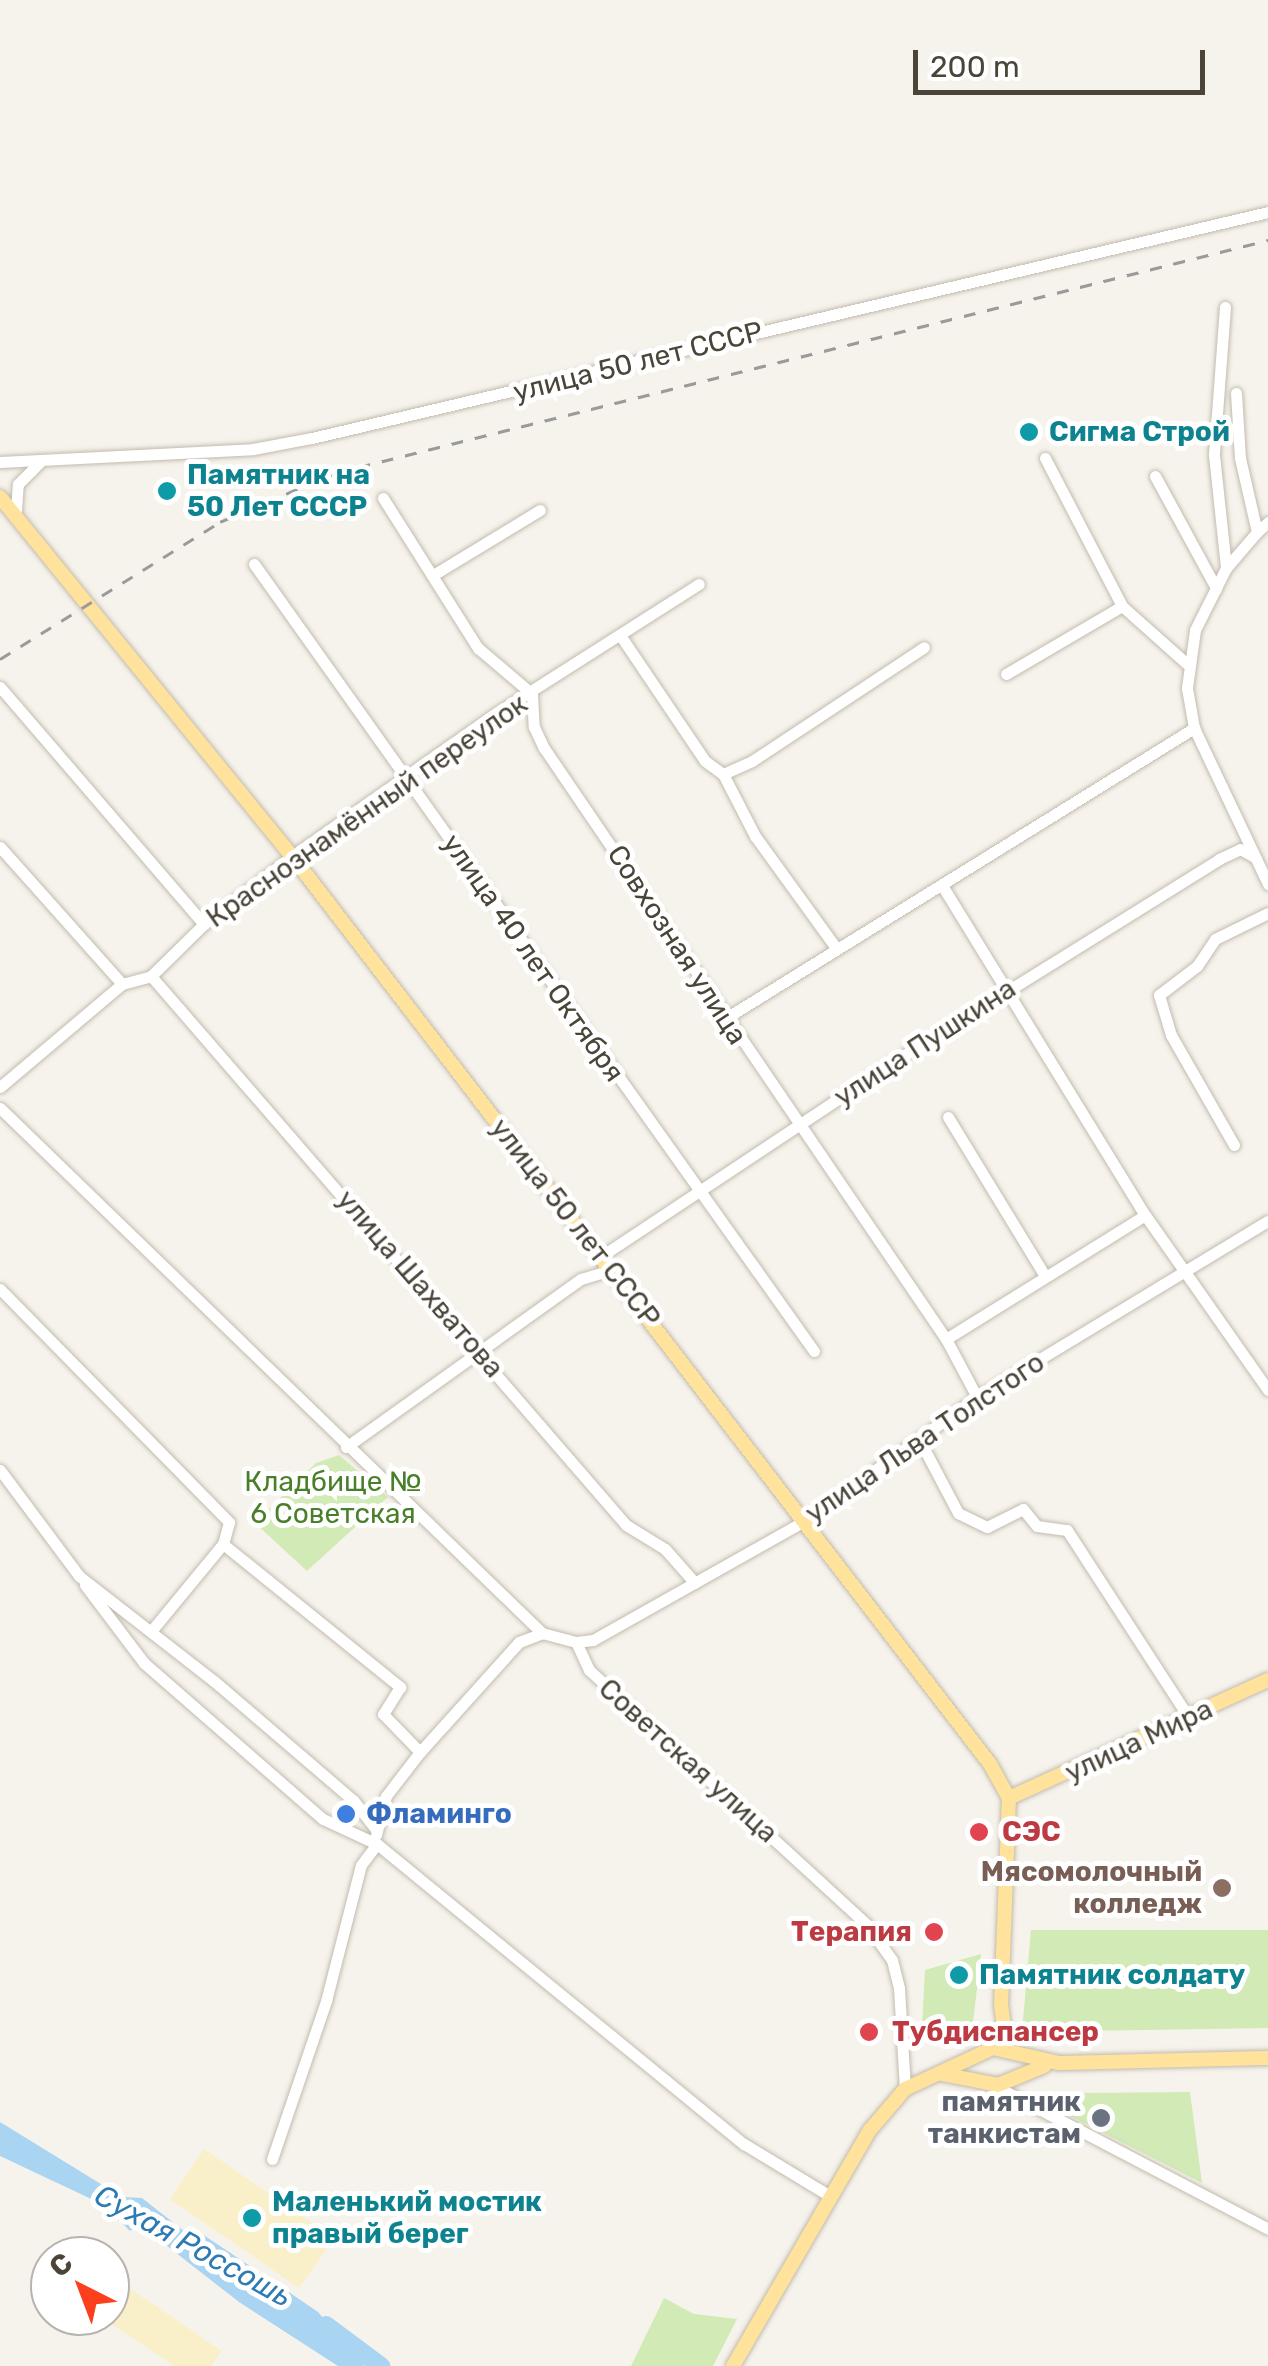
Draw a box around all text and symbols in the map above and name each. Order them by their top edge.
scale bar [918,30,1210,92]
text: 200 m [930,49,1020,85]
street label: улица 50 лет СССР [510,315,766,409]
place label: Сигма Строй [1049,415,1230,449]
marker: Сигма Строй [1018,421,1040,443]
place label: Памятник на 50 Лет СССР [187,458,370,524]
marker: Памятник на 50 Лет СССР [156,480,178,502]
street label: Краснознамённый переулок [200,687,534,935]
street label: улица 40 лет Октября [435,828,631,1088]
street label: Совхозная улица [600,839,754,1051]
street label: улица Пушкина [828,972,1022,1114]
street label: улица 50 лет СССР [483,1112,667,1334]
street label: улица Шахватова [329,1183,511,1385]
street label: улица Льва Толстого [799,1345,1051,1531]
park label: Кладбище № 6 Советская [244,1465,422,1531]
street label: Советская улица [592,1672,784,1850]
street label: улица Мира [1060,1692,1218,1790]
place label: Фламинго [366,1797,512,1831]
marker: Фламинго [335,1803,357,1825]
place label: СЭС [1002,1815,1061,1849]
marker: СЭС [966,1819,992,1845]
place label: Мясомолочный колледж [981,1855,1202,1921]
marker: Мясомолочный колледж [1211,1877,1233,1899]
place label: Терапия [791,1915,912,1949]
marker: Терапия [921,1919,947,1945]
place label: Памятник солдату [979,1958,1245,1992]
marker: Памятник солдату [948,1964,970,1986]
place label: Тубдиспансер [892,2015,1099,2049]
marker: Тубдиспансер [856,2019,882,2045]
place label: памятник танкистам [928,2085,1081,2151]
marker: памятник танкистам [1090,2107,1112,2129]
water label: Сухая Россошь [88,2177,298,2315]
place label: Маленький мостик правый берег [272,2185,542,2251]
marker: Маленький мостик правый берег [241,2207,263,2229]
north arrow [30,2236,130,2336]
text: С [43,2246,79,2284]

